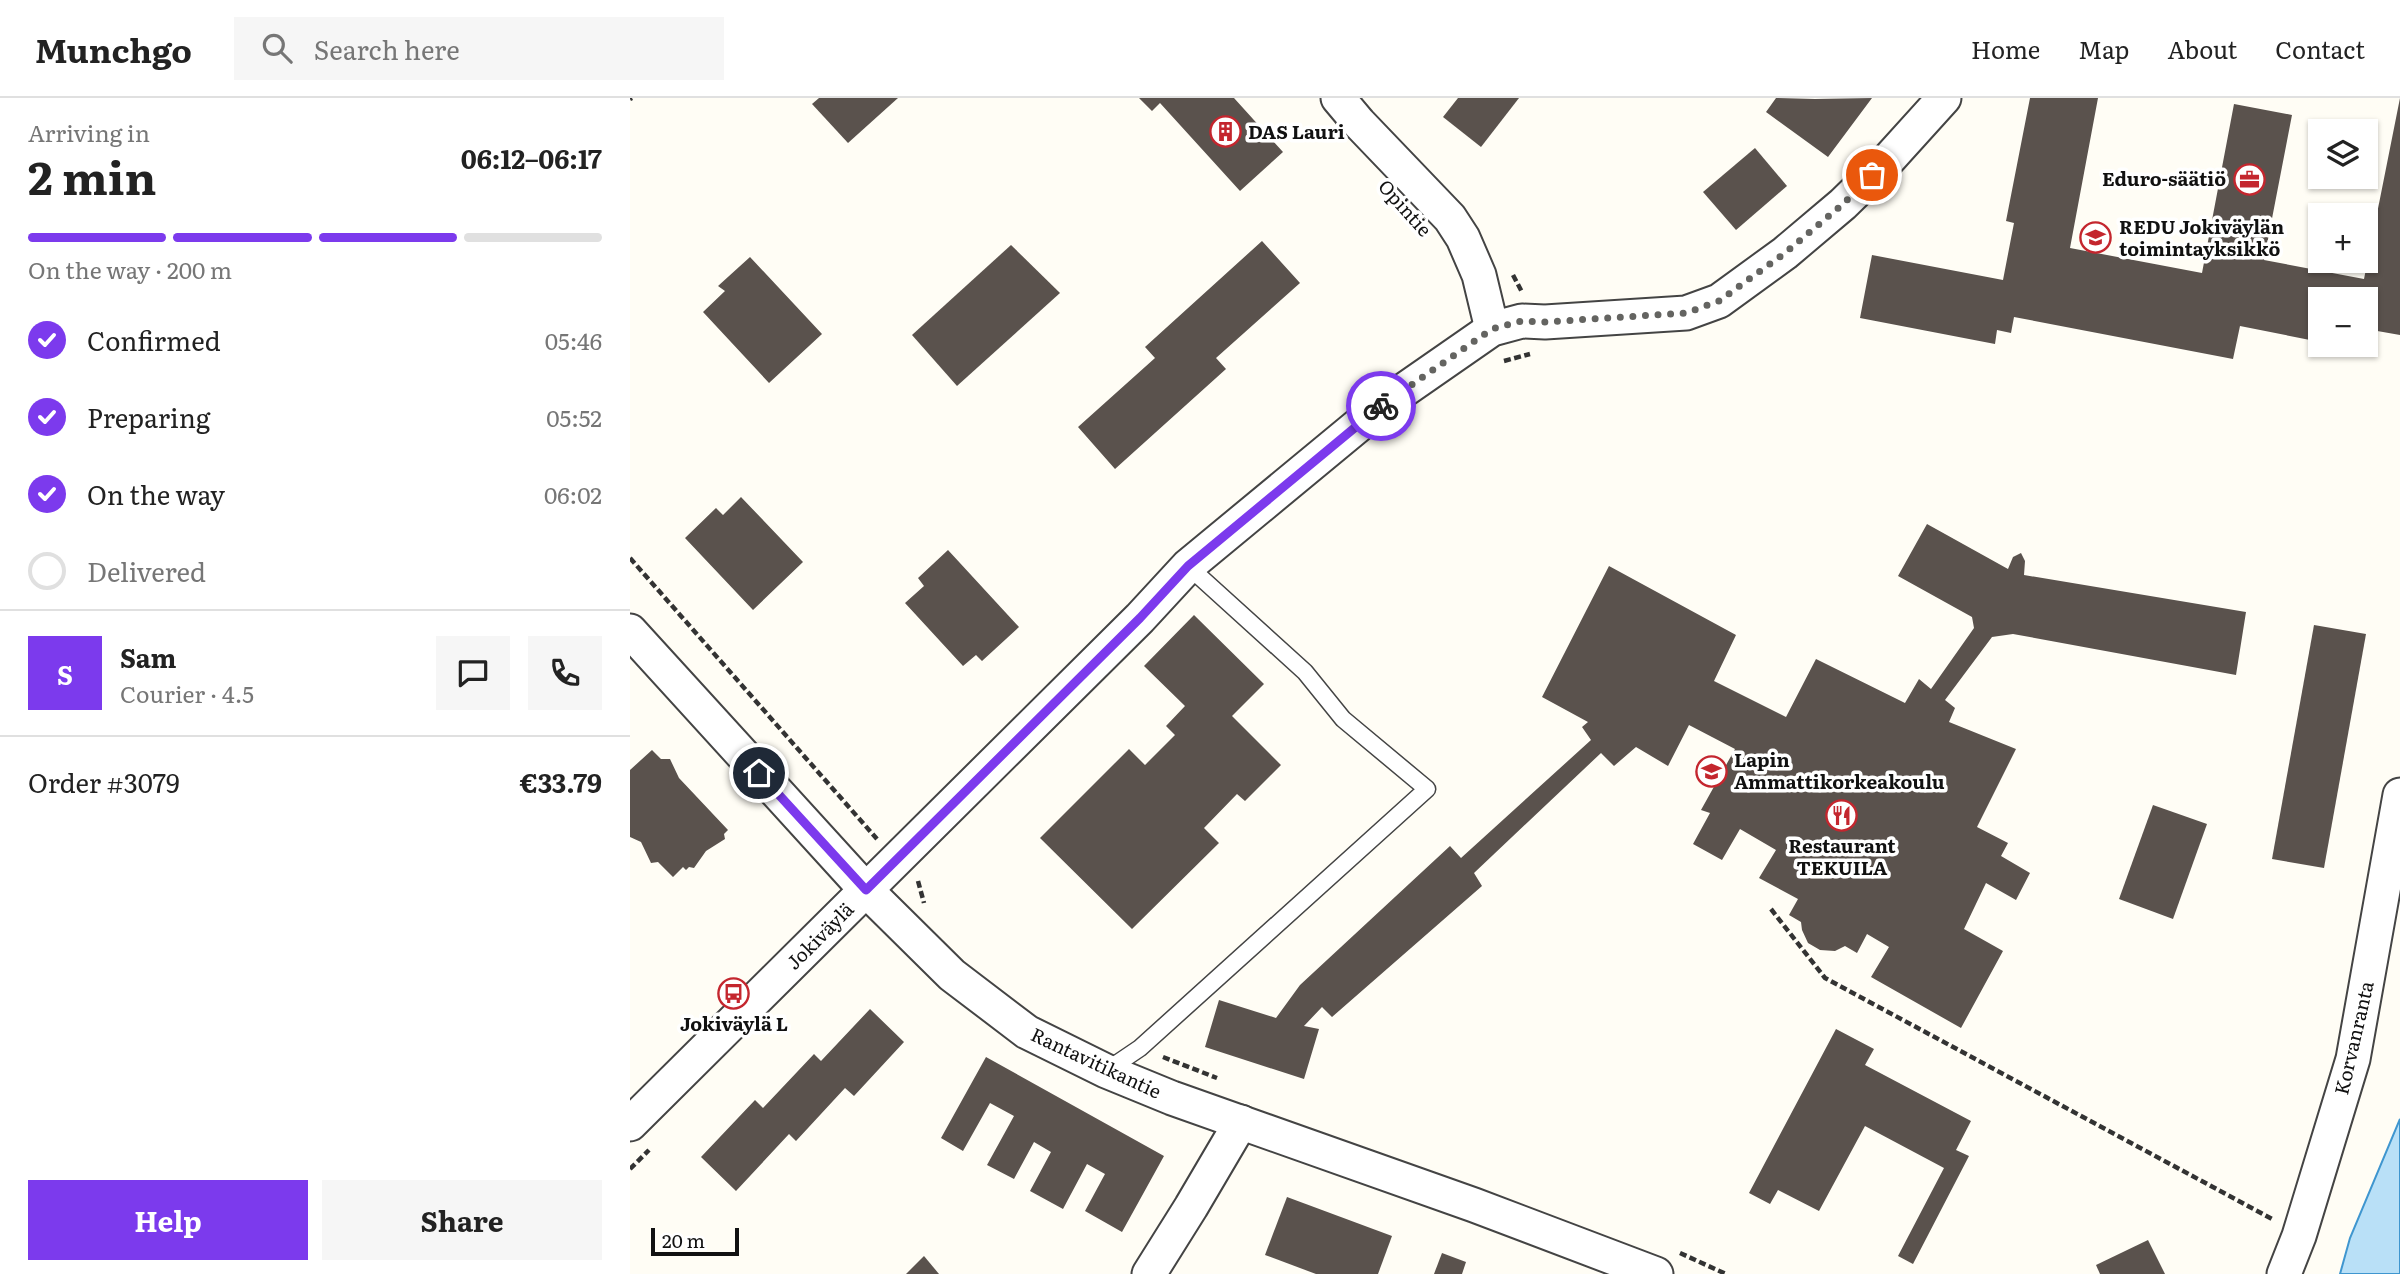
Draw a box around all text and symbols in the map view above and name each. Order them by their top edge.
search box [234,17,724,80]
text: Munchgo [35,24,192,73]
icon: search [258,29,296,67]
text: Search here [314,29,460,68]
text: Home [1971,31,2040,66]
text: Map [2078,31,2129,66]
text: About [2167,31,2237,66]
text: Contact [2275,31,2365,66]
text: Arriving in [28,115,150,149]
building icon: DAS Lauri [1208,115,1242,149]
place label: DAS Lauri [1248,117,1345,145]
map controls [2308,119,2378,357]
button: layers [2308,119,2378,189]
text: 06:12–06:17 [461,138,602,177]
text: 2 min [28,141,157,209]
pin [1842,145,1902,205]
icon: bag [1853,156,1891,194]
office icon: Eduro-säätiö [2232,162,2266,196]
place label: Eduro-säätiö [2102,164,2226,192]
street label: Opintie [1372,173,1439,242]
button: + [2308,203,2378,273]
place label: REDU Jokiväylän toimintayksikkö [2119,212,2284,262]
school or university icon: REDU Jokiväylän toimintayksikkö [2079,221,2113,255]
text: On the way · 200 m [28,252,232,286]
button: − [2308,287,2378,357]
text: Confirmed [87,320,221,359]
icon: check [28,321,66,359]
text: 05:46 [545,323,602,357]
courier [1346,371,1416,441]
icon: bike [1362,387,1400,425]
text: Preparing [87,397,210,436]
icon: check [28,398,66,436]
text: 05:52 [546,400,602,434]
text: On the way [87,474,225,513]
icon: check [28,475,66,513]
text: 06:02 [544,477,602,511]
text: Delivered [87,551,206,590]
button: chat [436,636,510,710]
button: phone [528,636,602,710]
text: Sam [120,637,176,676]
text: S [57,654,73,693]
text: Courier · 4.5 [120,676,254,710]
pin [729,743,789,803]
place label: Lapin Ammattikorkeakoulu [1734,745,1945,795]
icon: home [740,754,778,792]
school or university icon: Lapin Ammattikorkeakoulu [1694,754,1728,788]
text: Order #3079 [28,762,180,801]
text: €33.79 [520,762,602,801]
restaurant icon: Restaurant TEKUILA [1825,798,1859,832]
place label: Restaurant TEKUILA [1788,831,1896,881]
street label: Jokiväylä [779,895,860,975]
bus stop icon: Jokiväylä L [717,976,751,1010]
street label: Korvanranta [2326,977,2380,1097]
place label: Jokiväylä L [680,1009,788,1037]
street label: Rantavitikantie [1027,1020,1166,1105]
button: Help [28,1180,308,1260]
button: Share [322,1180,602,1260]
scale bar [651,1225,738,1257]
text: 20 m [662,1226,705,1254]

